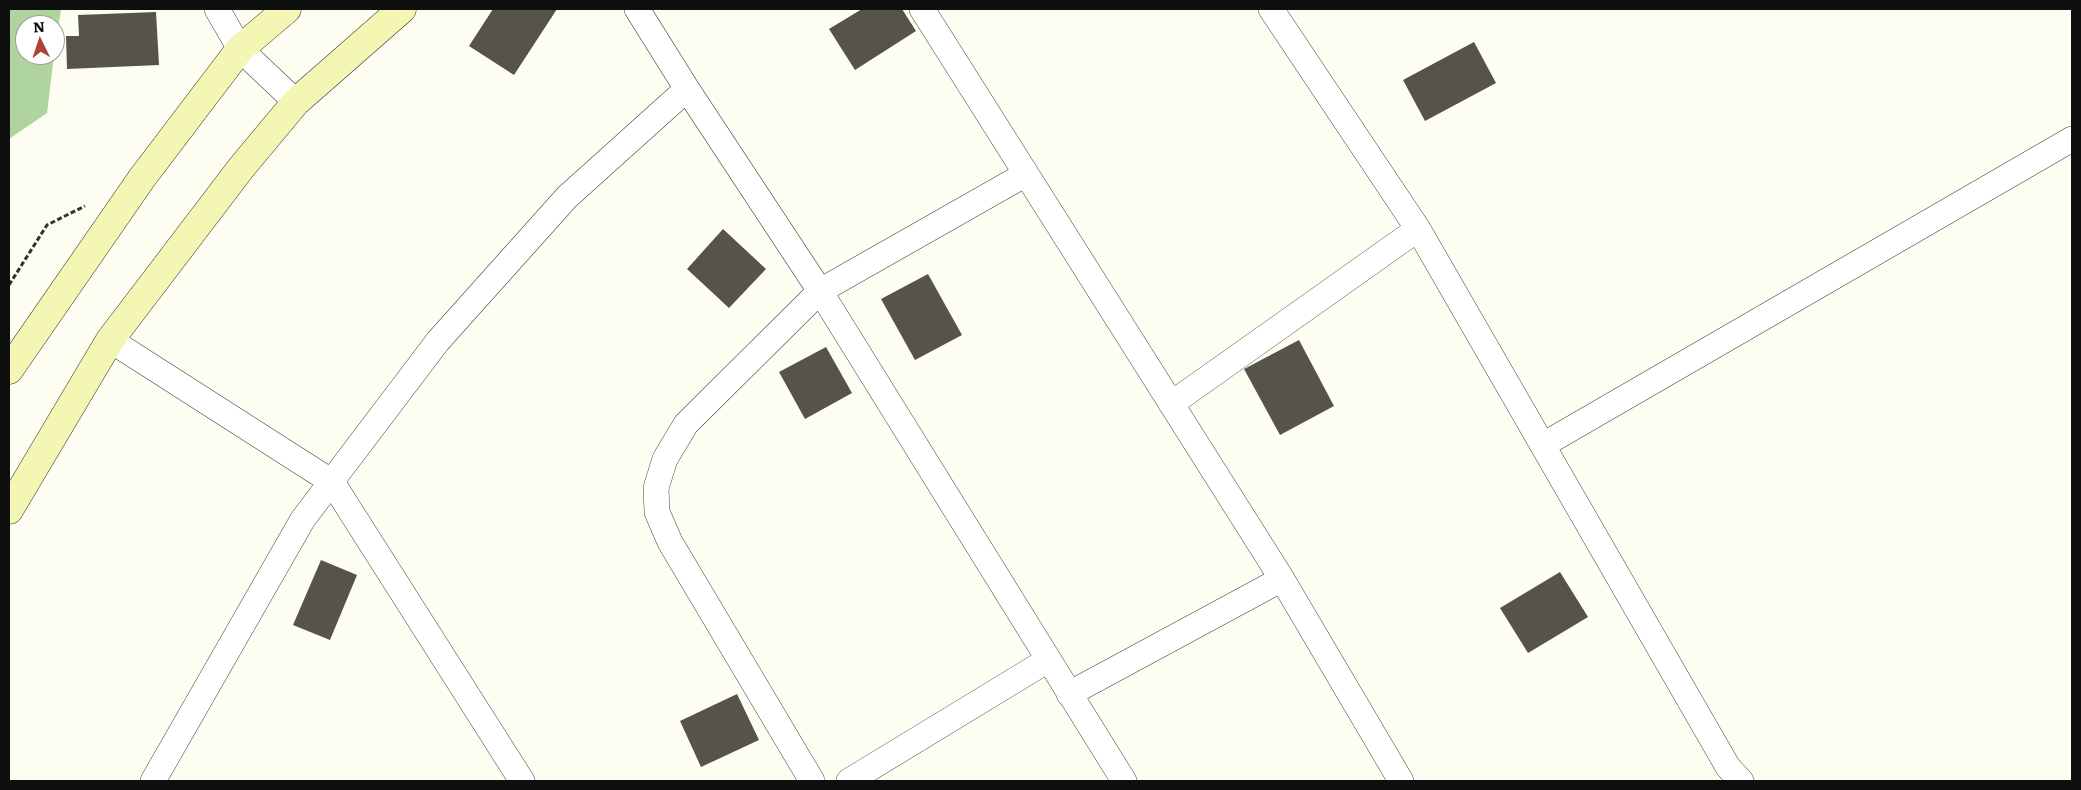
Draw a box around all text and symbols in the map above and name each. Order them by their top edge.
north arrow [15,15,65,65]
text: N [32,16,46,36]

